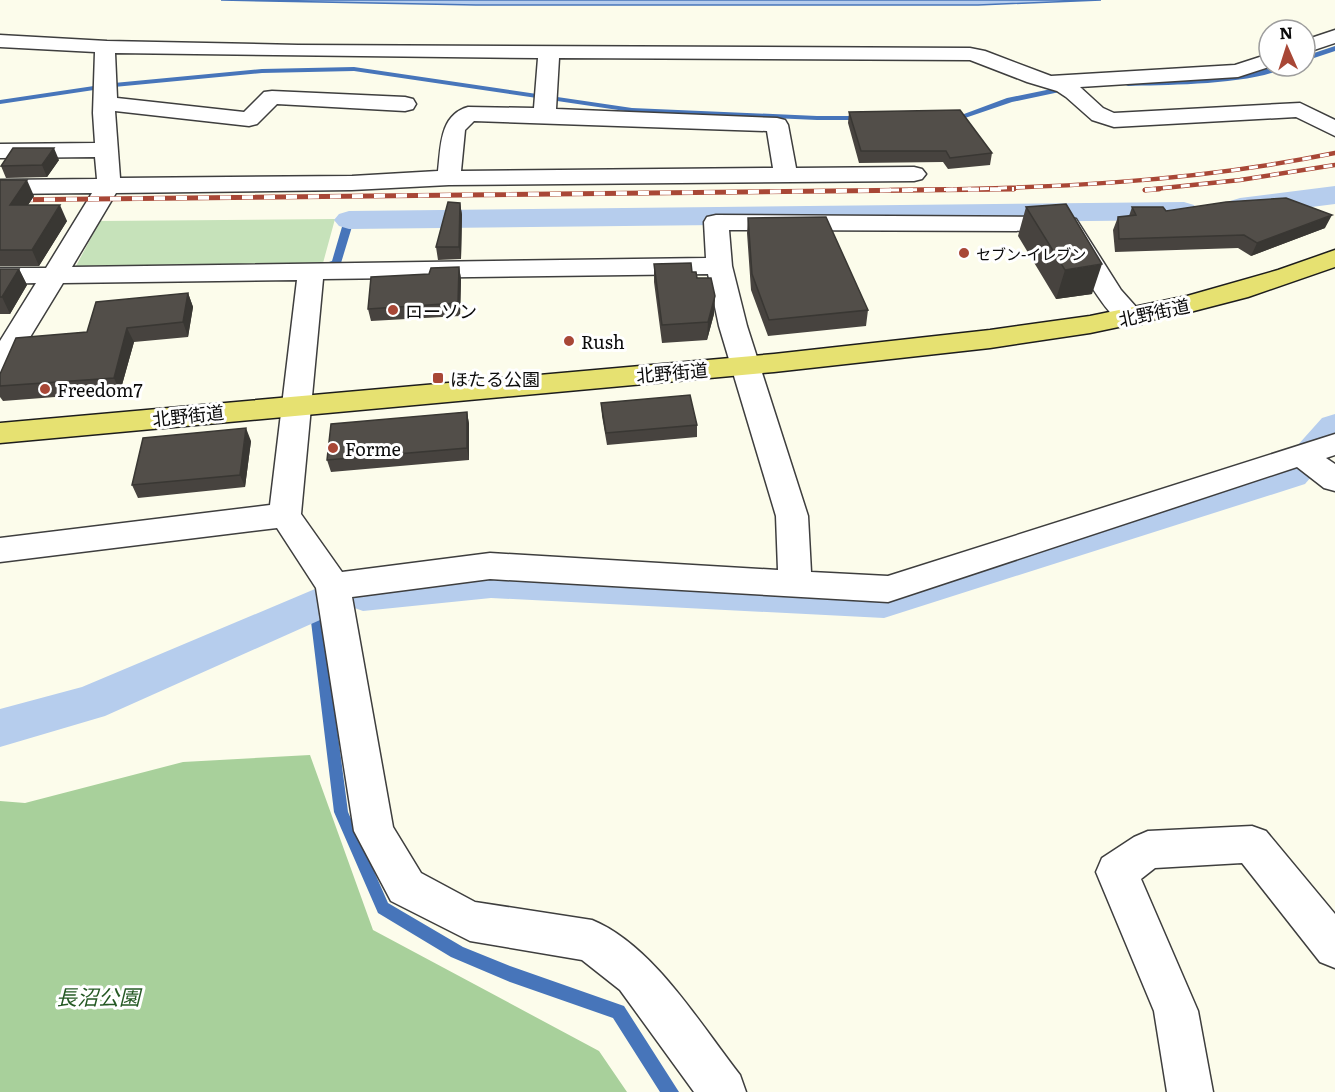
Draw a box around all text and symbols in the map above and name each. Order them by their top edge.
north arrow [1257,18,1317,78]
text: N [1279,20,1294,44]
place label: セブン-イレブン [976,242,1086,265]
marker: セブン-イレブン [957,246,971,260]
street label: 北野街道 [1116,291,1192,333]
place label: ローソン [405,297,477,324]
marker: ローソン [386,303,400,317]
place label: Rush [581,328,625,355]
marker: Rush [562,334,576,348]
street label: 北野街道 [635,355,709,389]
place label: ほたる公園 [450,365,540,392]
marker: ほたる公園 [431,371,445,385]
place label: Freedom7 [57,376,143,403]
marker: Freedom7 [38,382,52,396]
street label: 北野街道 [151,398,225,432]
place label: Forme [345,435,401,462]
marker: Forme [326,441,340,455]
park label: 長沼公園 [56,980,143,1011]

